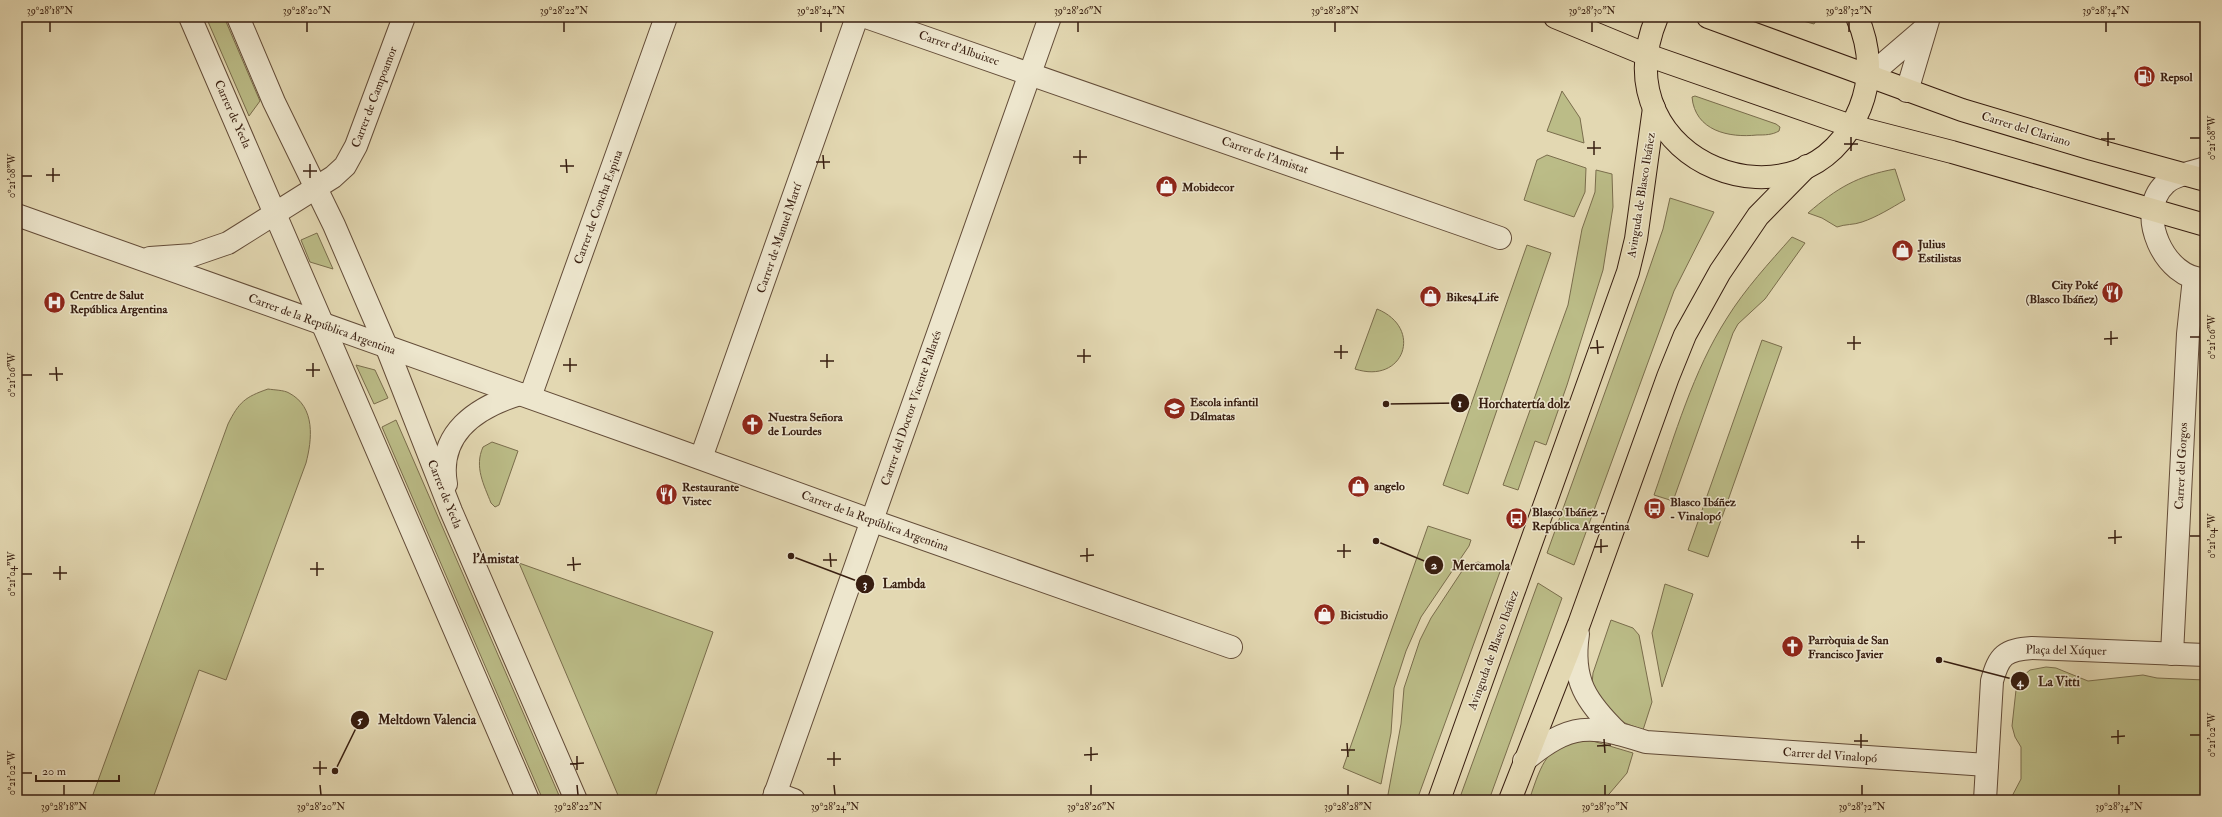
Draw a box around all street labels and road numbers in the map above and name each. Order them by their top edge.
street label: Carrer d'Albuixec [917,28,1001,69]
street label: Carrer de Campoamor [348,44,401,150]
street label: Carrer de Yecla [211,78,255,152]
street label: Carrer del Clariano [1979,109,2072,150]
street label: Avinguda de Blasco Ibáñez [1624,131,1659,260]
street label: Carrer de l'Amistat [1220,134,1310,177]
street label: Carrer de Concha Espina [571,147,626,266]
street label: Carrer de Manuel Martí [754,180,806,295]
street label: Carrer de la República Argentina [246,291,399,359]
street label: Carrer del Doctor Vicente Pallarés [878,328,945,488]
street label: Carrer del Gorgos [2172,422,2191,510]
street label: Carrer de Yecla [424,458,466,532]
street label: Carrer de la República Argentina [799,488,952,556]
street label: Avinguda de Blasco Ibáñez [1464,588,1522,713]
street label: Plaça del Xúquer [2025,642,2107,659]
street label: Carrer del Vinalopó [1782,745,1878,766]

